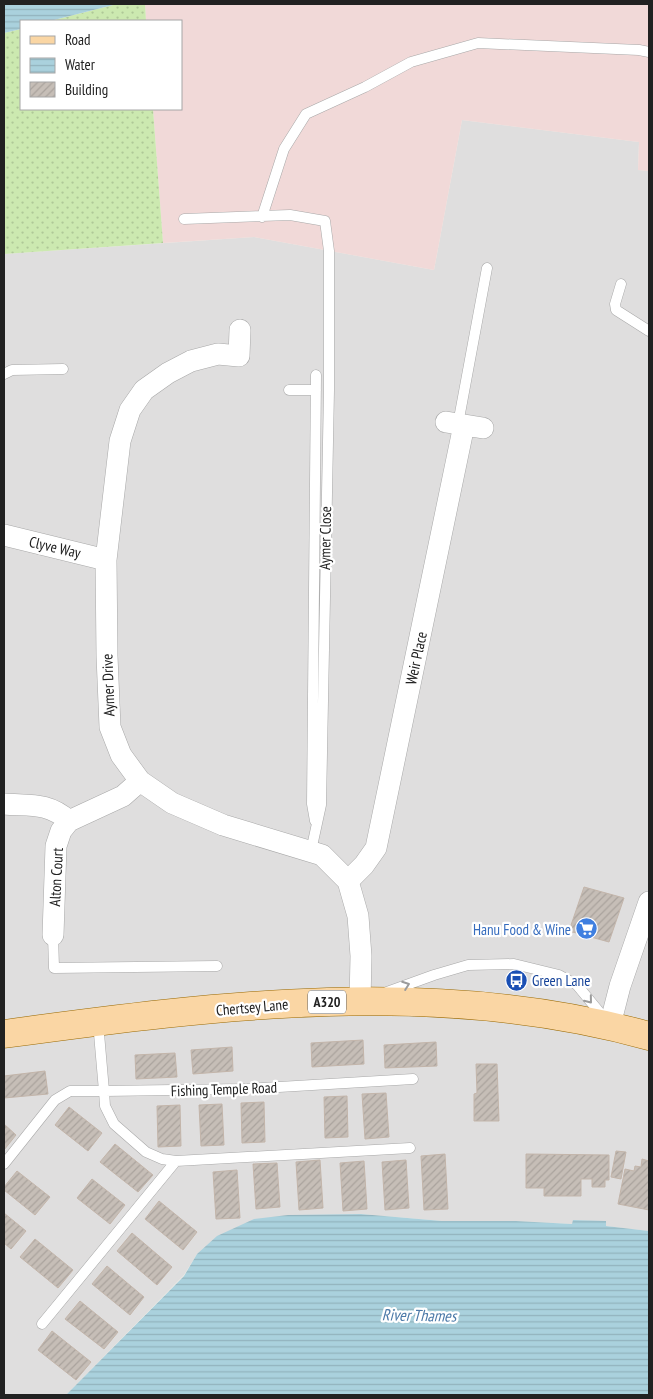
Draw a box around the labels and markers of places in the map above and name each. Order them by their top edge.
supermarket icon: Hanu Food & Wine [575,917,599,941]
place label: Hanu Food & Wine [473,920,571,939]
bus stop icon: Green Lane [504,968,528,992]
place label: Green Lane [532,971,590,990]

